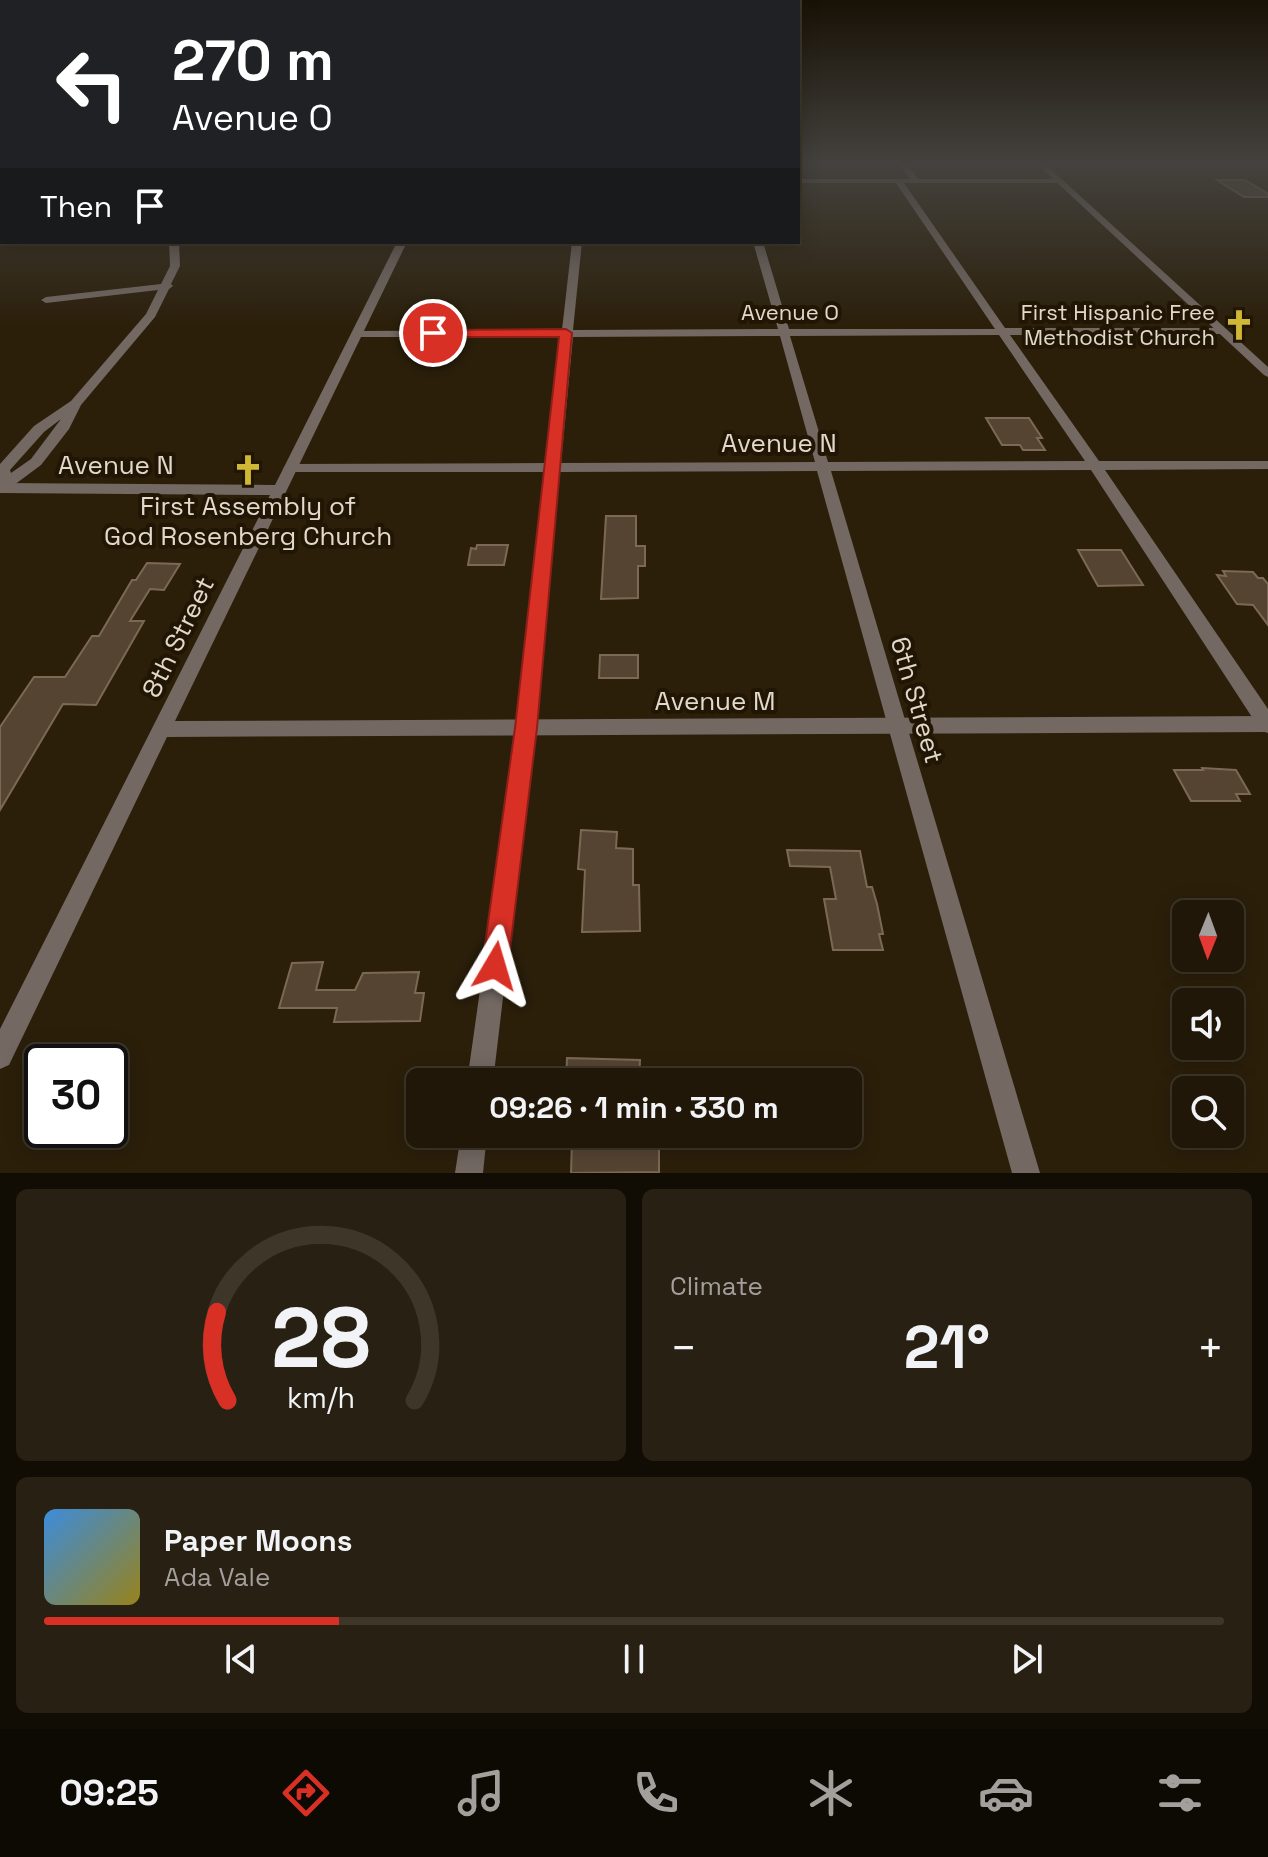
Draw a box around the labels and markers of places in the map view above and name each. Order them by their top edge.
place label: First Hispanic Free Methodist Church [1021,298,1215,351]
pin [399,299,467,367]
church icon: First Hispanic Free Methodist Church [1222,308,1256,342]
church icon: First Assembly of God Rosenberg Church [231,453,265,487]
place label: First Assembly of God Rosenberg Church [104,489,392,553]

